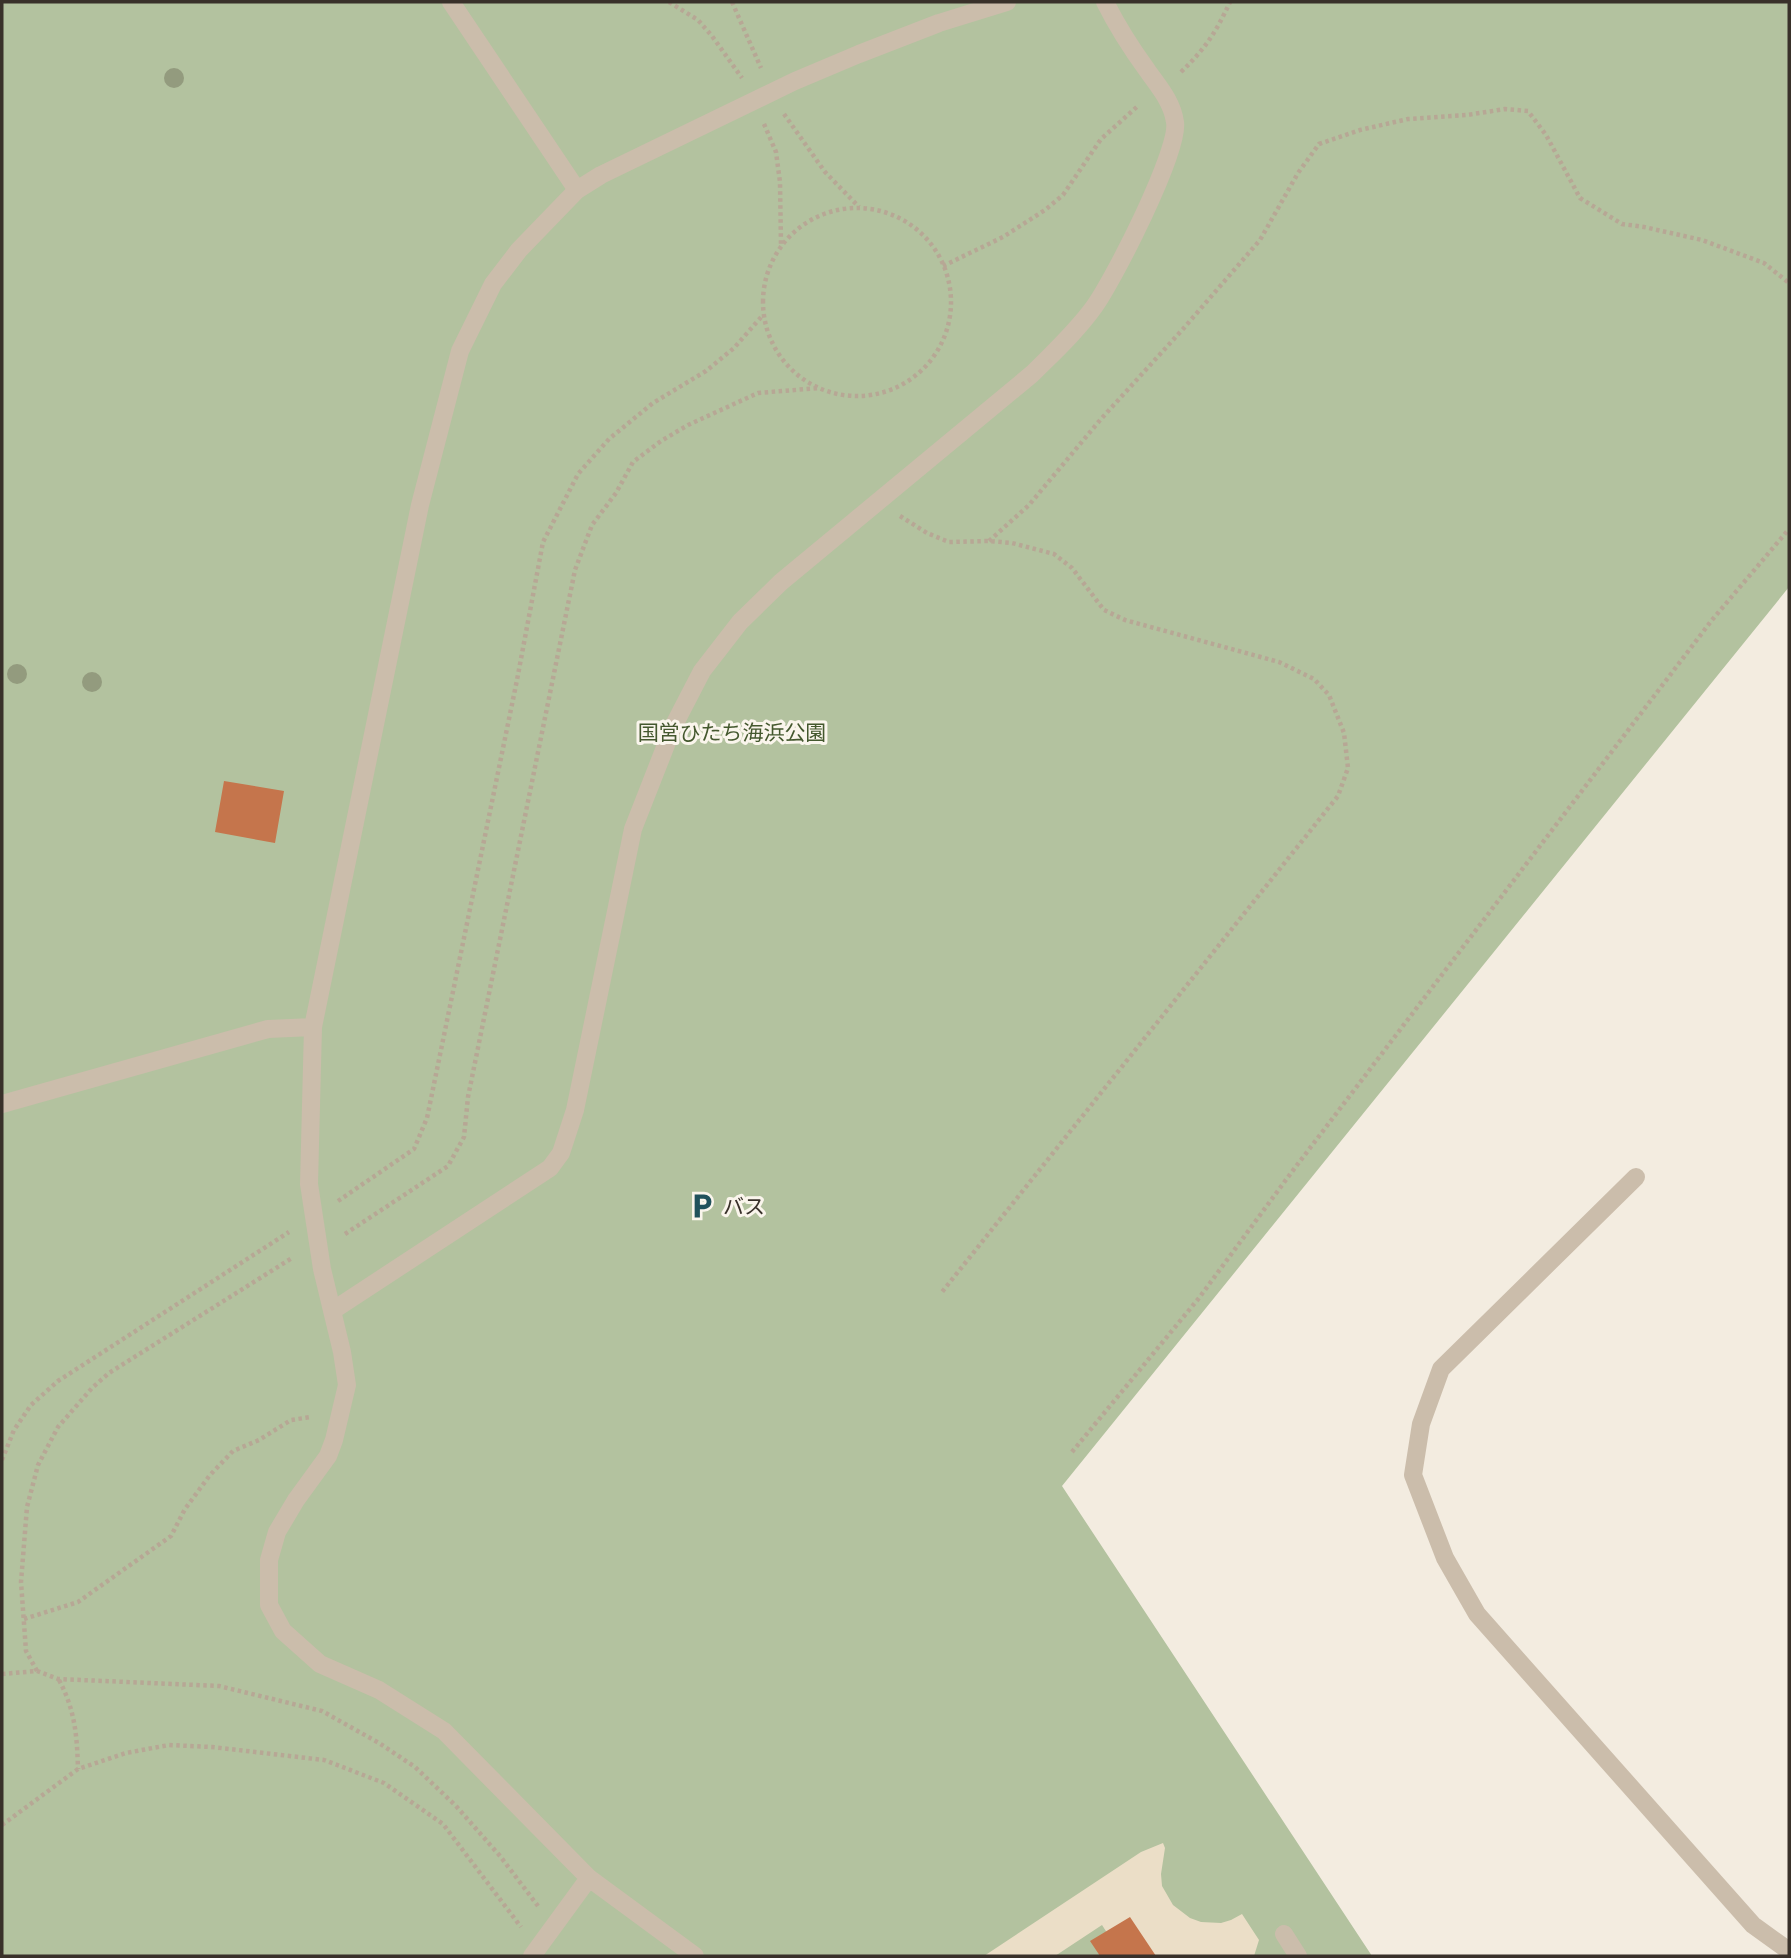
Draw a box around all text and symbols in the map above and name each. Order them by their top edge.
park label: 国営ひたち海浜公園 [638,719,827,745]
parking icon: バス [687,1191,717,1221]
place label: バス [723,1193,765,1219]

